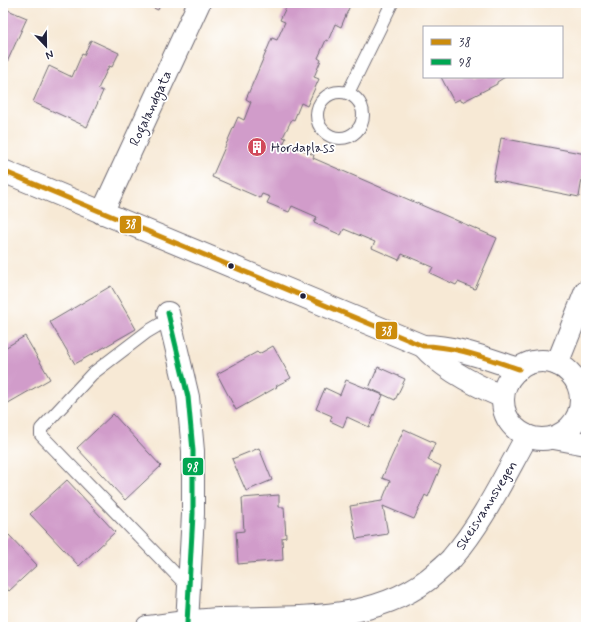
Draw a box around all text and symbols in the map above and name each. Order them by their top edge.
north arrow [26,26,66,66]
legend [423,26,563,78]
text: 38 [459,35,471,51]
text: N [43,46,55,62]
text: 98 [459,55,471,71]
street label: Rogalandgata [126,68,178,150]
building icon: Hordaplass [246,136,268,158]
place label: Hordaplass [271,139,335,157]
line badge: 38 [119,215,142,234]
text: 38 [126,218,137,232]
unlabelled marker [226,261,236,271]
unlabelled marker [298,291,308,301]
line badge: 38 [375,321,398,340]
text: 38 [382,325,393,339]
line badge: 98 [182,457,204,476]
street label: Skeisvannsvegen [452,457,522,554]
text: 98 [187,461,199,475]

